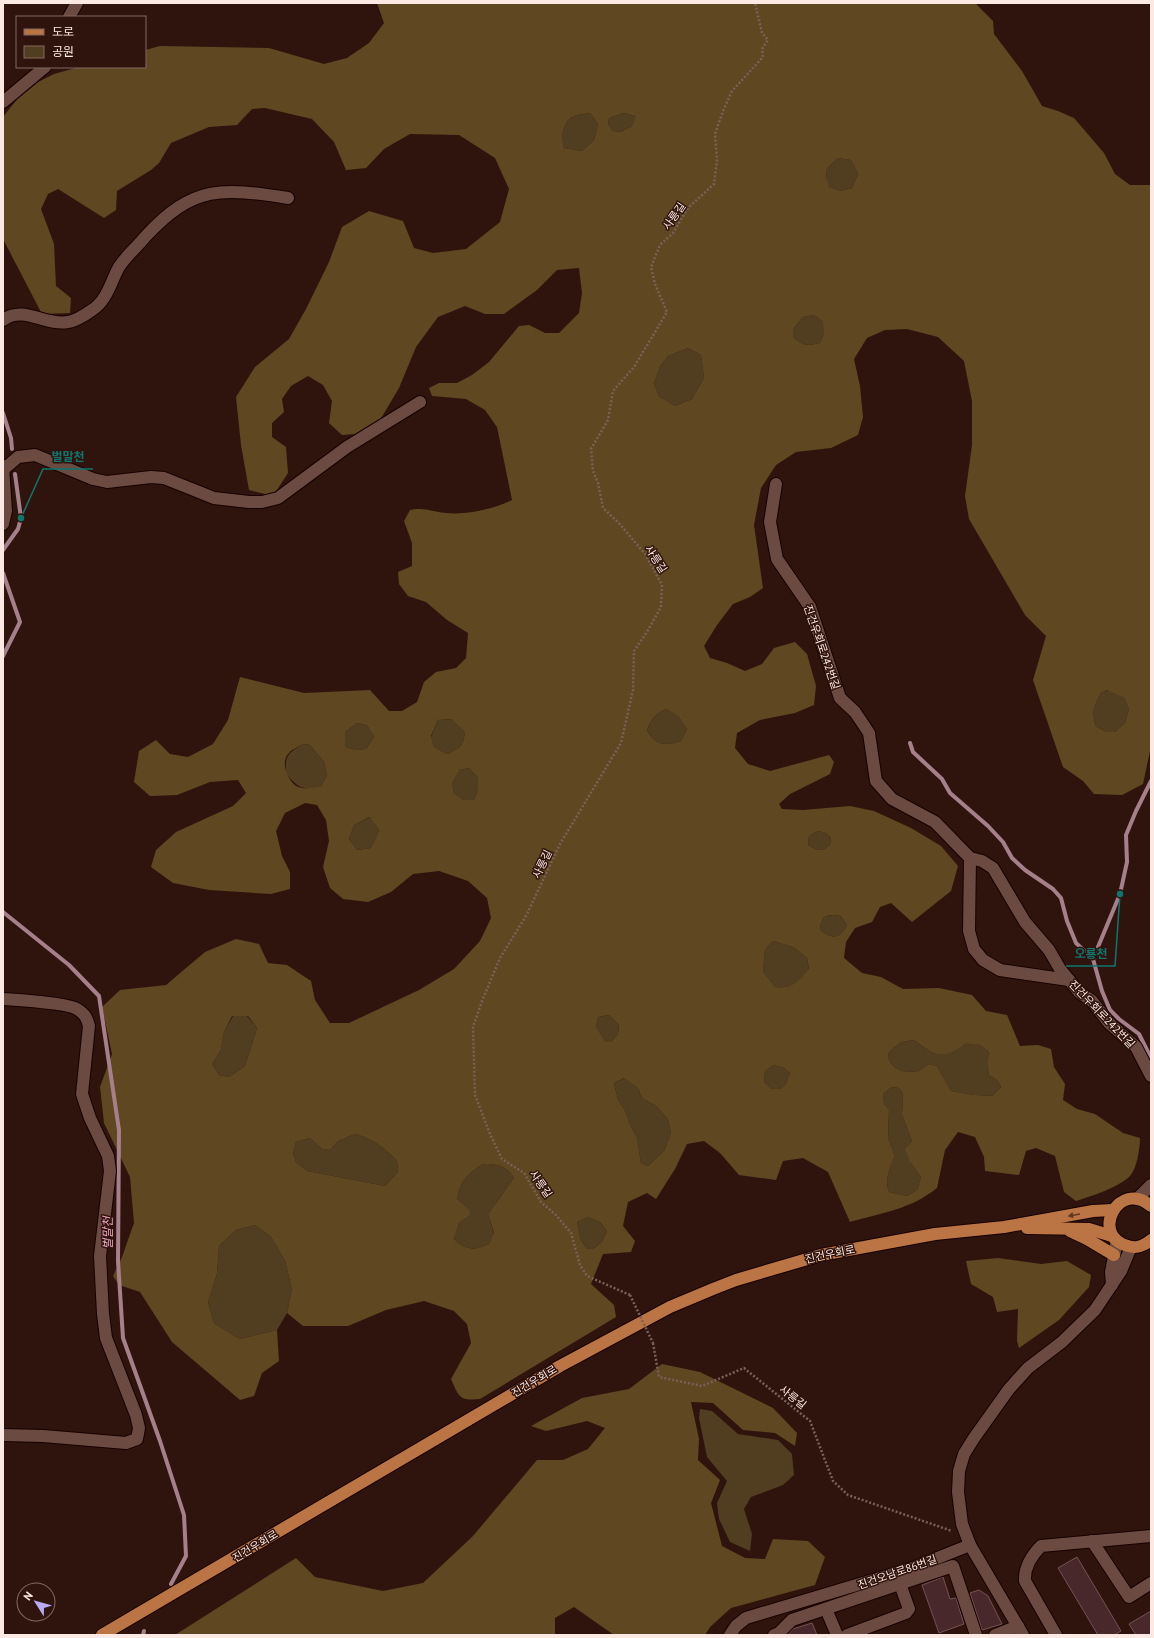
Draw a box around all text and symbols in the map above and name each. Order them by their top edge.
legend [16,16,146,68]
text: 도로 [52,24,74,39]
text: 공원 [52,44,74,59]
street label: 사릉길 [660,200,688,232]
callout: 벌말천 [43,445,93,469]
text: 벌말천 [51,449,85,464]
street label: 사릉길 [642,542,670,576]
street label: 진건우회로242번길 [801,603,843,691]
street label: 사릉길 [529,847,555,881]
callout: 오룡천 [1066,942,1115,966]
text: 오룡천 [1074,946,1108,961]
street label: 진건우회로242번길 [1066,977,1138,1051]
street label: 사릉길 [527,1168,555,1200]
one-way arrow [1068,1212,1080,1218]
water label: 벌말천 [100,1214,115,1250]
street label: 진건우회로 [804,1242,856,1266]
street label: 진건우회로 [509,1362,559,1400]
street label: 사릉길 [777,1382,809,1412]
street label: 진건우회로 [230,1527,280,1565]
street label: 진건오남로86번길 [856,1552,938,1592]
north arrow [16,1582,56,1622]
text: N [20,1589,36,1603]

